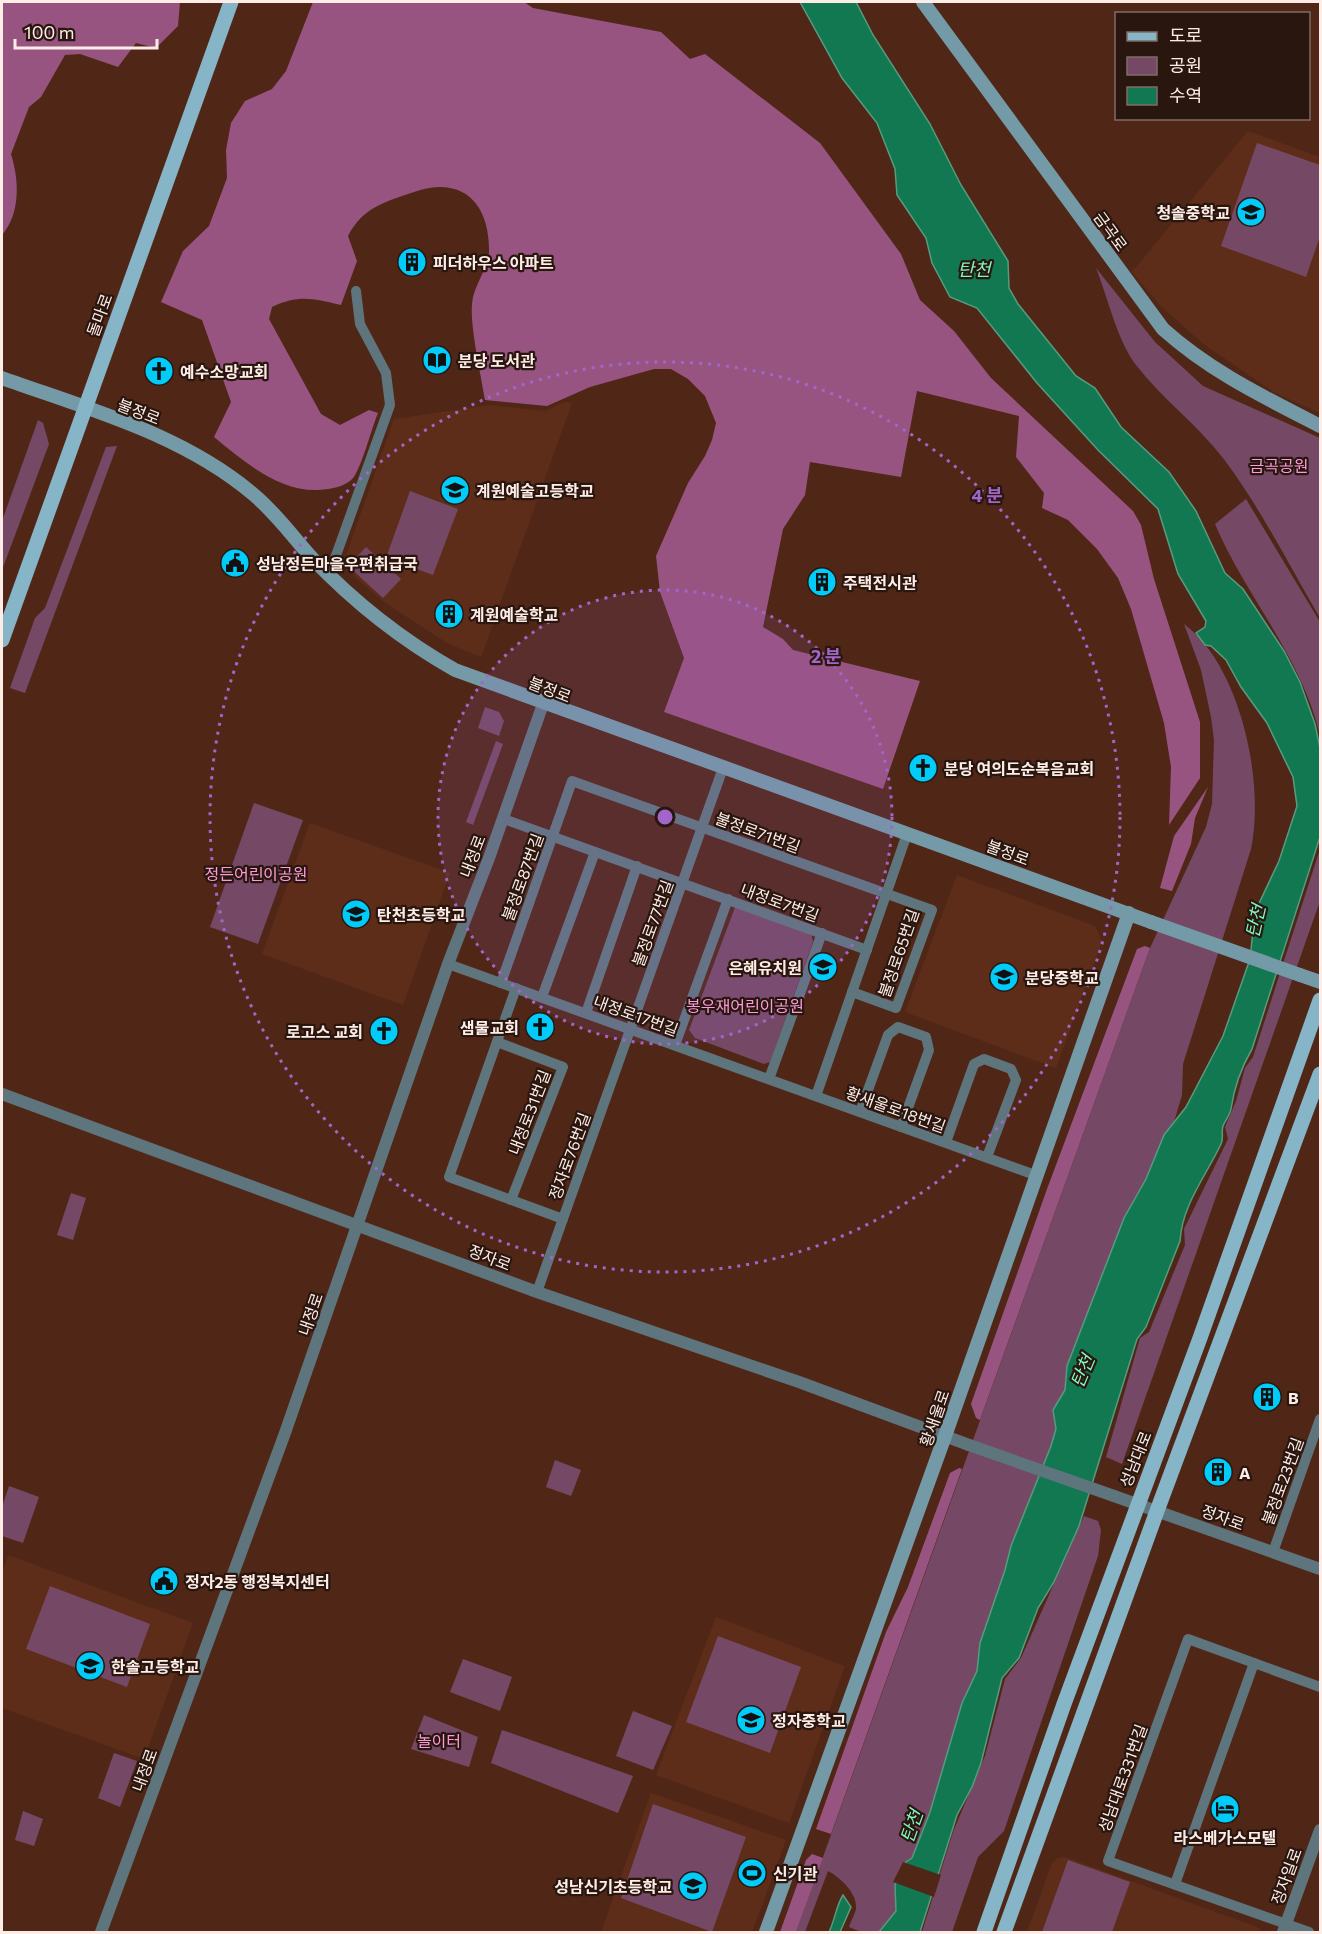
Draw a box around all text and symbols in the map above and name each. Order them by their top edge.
scale bar [15,12,158,50]
legend [1115,12,1310,120]
text: 100 m [24,21,74,43]
text: 도로 [1169,24,1202,46]
text: 공원 [1169,54,1202,76]
text: 수역 [1169,84,1202,106]
school or university icon: 청솔중학교 [1235,196,1267,228]
place label: 청솔중학교 [1156,203,1230,222]
street label: 금곡로 [1090,208,1132,255]
building icon: 피더하우스 아파트 [396,246,428,278]
place label: 피더하우스 아파트 [433,253,554,272]
water label: 탄천 [957,258,993,280]
street label: 돌마로 [83,291,116,339]
library icon: 분당 도서관 [421,344,453,376]
place label: 분당 도서관 [458,351,535,370]
church icon: 예수소망교회 [143,355,175,387]
place label: 예수소망교회 [180,362,268,381]
street label: 불정로 [115,394,163,428]
park label: 금곡공원 [1250,456,1308,475]
school or university icon: 계원예술고등학교 [439,474,471,506]
place label: 계원예술고등학교 [476,481,594,500]
text: 4 분 [971,484,1003,506]
public building icon: 성남정든마을우편취급국 [219,547,251,579]
place label: 성남정든마을우편취급국 [256,554,418,573]
building icon: 주택전시관 [806,566,838,598]
place label: 주택전시관 [843,573,917,592]
building icon: 계원예술학교 [433,598,465,630]
place label: 계원예술학교 [470,605,559,624]
text: 2 분 [811,645,842,667]
street label: 불정로 [526,672,574,706]
church icon: 분당 여의도순복음교회 [907,752,939,784]
place label: 분당 여의도순복음교회 [944,759,1094,778]
centre of rings [655,807,675,827]
street label: 불정로71번길 [713,808,803,856]
street label: 불정로87번길 [497,831,547,923]
street label: 내정로 [455,832,489,880]
street label: 불정로 [984,836,1032,869]
park label: 정든어린이공원 [204,864,308,883]
street label: 불정로77번길 [628,877,676,969]
street label: 내정로7번길 [738,879,822,925]
school or university icon: 탄천초등학교 [340,898,372,930]
water label: 탄천 [1241,900,1270,940]
place label: 탄천초등학교 [377,905,466,924]
street label: 불정로65번길 [874,906,922,1000]
school or university icon: 은혜유치원 [807,951,839,983]
place label: 은혜유치원 [728,958,802,977]
school or university icon: 분당중학교 [988,961,1020,993]
place label: 분당중학교 [1025,968,1099,987]
street label: 내정로17번길 [591,991,681,1039]
park label: 봉우재어린이공원 [686,996,804,1015]
church icon: 샘물교회 [524,1011,556,1043]
church icon: 로고스 교회 [368,1015,400,1047]
place label: 샘물교회 [460,1018,519,1037]
place label: 로고스 교회 [286,1022,363,1041]
street label: 내정로31번길 [504,1067,554,1157]
street label: 황새울로18번길 [843,1082,949,1136]
street label: 정자로76번길 [544,1110,594,1202]
street label: 정자로 [466,1240,514,1274]
street label: 내정로 [294,1290,326,1338]
water label: 탄천 [1065,1349,1100,1391]
building icon: B [1251,1381,1283,1413]
street label: 황새울로 [915,1387,953,1449]
place label: B [1288,1388,1299,1407]
street label: 성남대로 [1115,1428,1155,1490]
street label: 불정로23번길 [1257,1435,1307,1527]
building icon: A [1202,1456,1234,1488]
place label: A [1239,1463,1251,1482]
street label: 정자로 [1199,1501,1247,1534]
public building icon: 정자2동 행정복지센터 [148,1565,180,1597]
place label: 정자2동 행정복지센터 [185,1572,330,1591]
school or university icon: 한솔고등학교 [74,1650,106,1682]
place label: 한솔고등학교 [111,1657,200,1676]
school or university icon: 정자중학교 [735,1704,767,1736]
place label: 정자중학교 [772,1711,846,1730]
street label: 성남대로331번길 [1094,1721,1150,1835]
park label: 놀이터 [417,1731,461,1750]
street label: 내정로 [128,1746,161,1794]
hotel icon: 라스베가스모텔 [1209,1793,1241,1825]
water label: 탄천 [895,1804,928,1845]
place label: 라스베가스모텔 [1173,1828,1277,1847]
street label: 정자일로 [1267,1845,1305,1907]
sports icon: 신기관 [736,1857,768,1889]
place label: 신기관 [773,1864,817,1883]
school or university icon: 성남신기초등학교 [677,1870,709,1902]
place label: 성남신기초등학교 [554,1877,672,1896]

